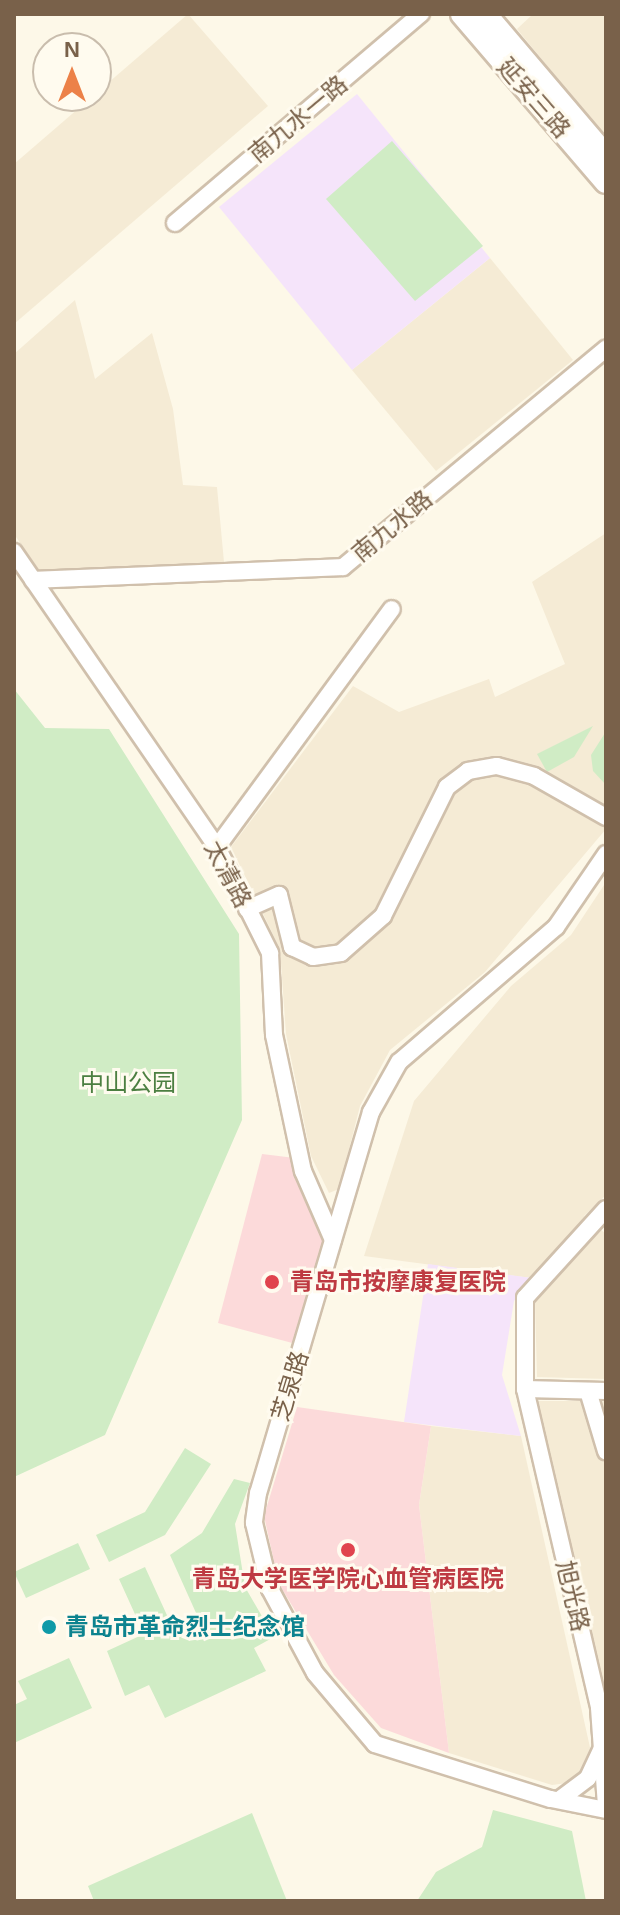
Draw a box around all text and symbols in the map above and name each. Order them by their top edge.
north arrow [32,32,112,112]
text: N [64,37,80,62]
street label: 延安三路 [492,52,576,144]
street label: 南九水一路 [243,69,353,169]
street label: 南九水路 [346,484,438,568]
street label: 太清路 [198,835,258,913]
park label: 中山公园 [80,1069,176,1097]
place label: 青岛市按摩康复医院 [290,1268,506,1296]
marker: 青岛市按摩康复医院 [261,1271,283,1293]
street label: 芝泉路 [266,1347,314,1425]
marker: 青岛大学医学院心血管病医院 [337,1539,359,1561]
street label: 旭光路 [551,1558,595,1634]
place label: 青岛大学医学院心血管病医院 [192,1565,504,1593]
place label: 青岛市革命烈士纪念馆 [65,1613,305,1641]
marker: 青岛市革命烈士纪念馆 [40,1618,58,1636]

